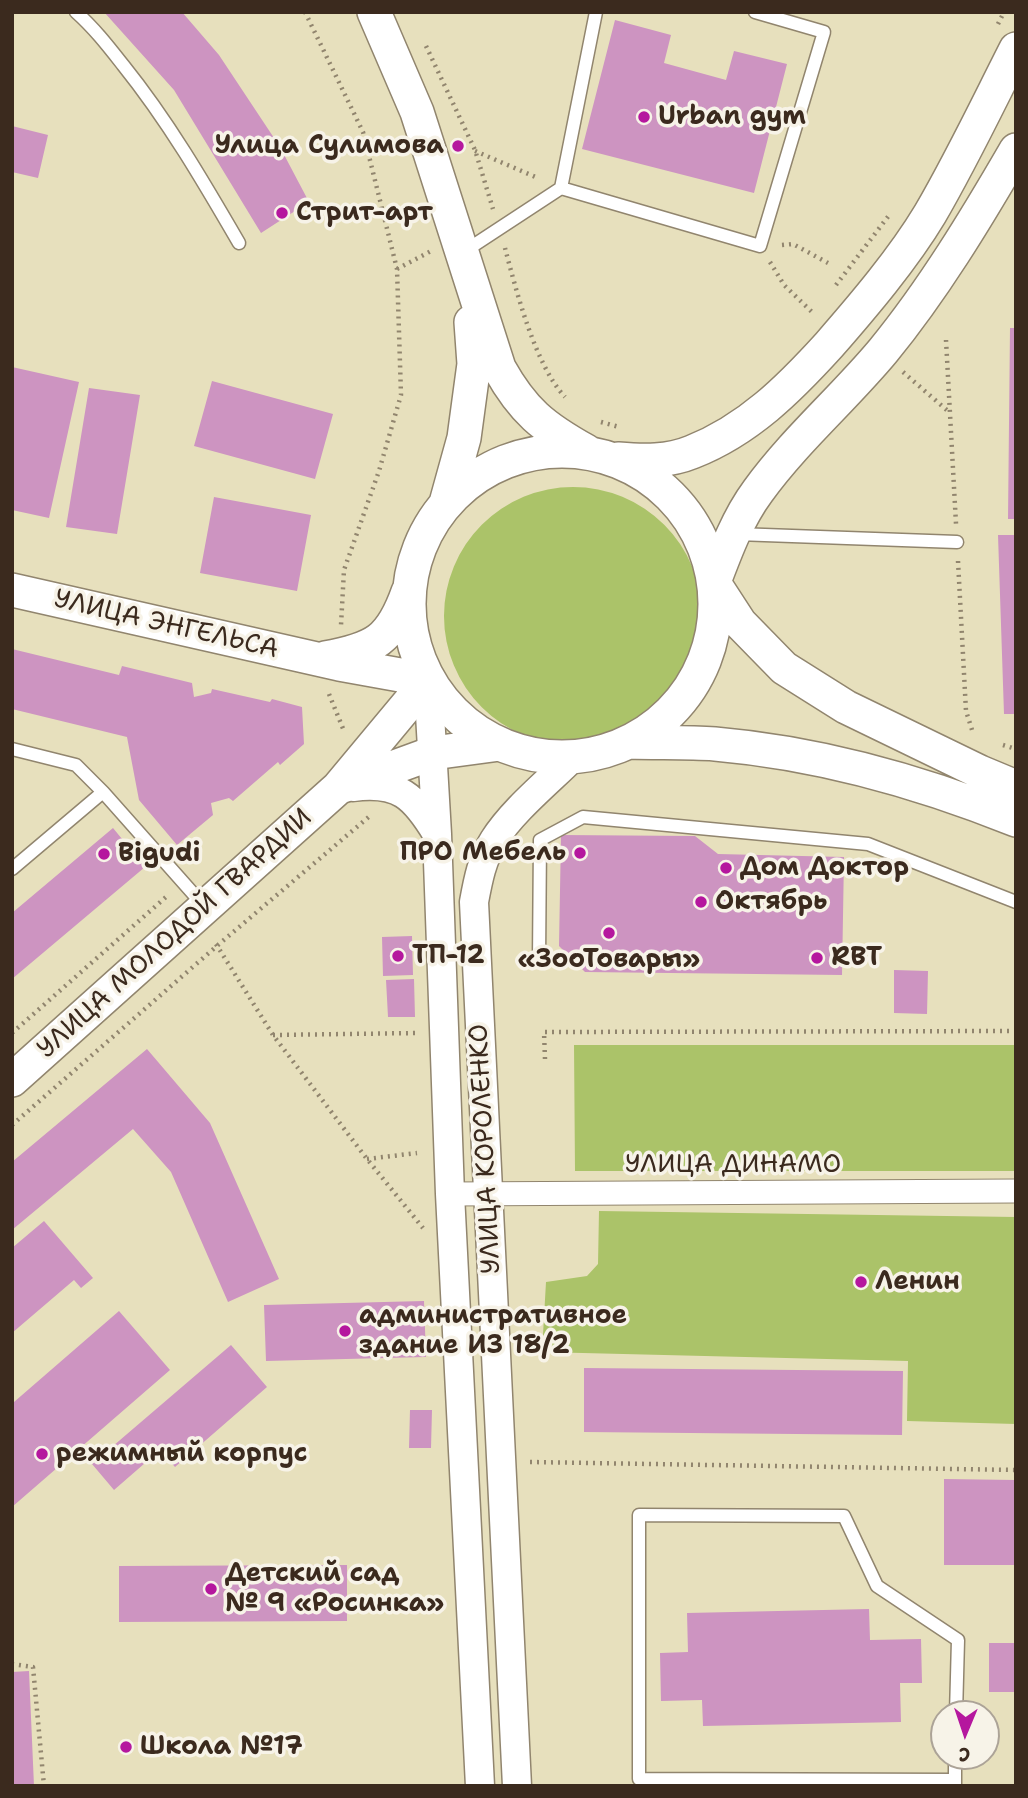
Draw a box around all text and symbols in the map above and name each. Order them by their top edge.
place label: Urban gym [658,101,806,133]
marker: Urban gym [636,109,652,125]
place label: Улица Сулимова [215,130,444,162]
marker: Улица Сулимова [450,138,466,154]
place label: Стрит-арт [296,197,433,229]
marker: Стрит-арт [274,205,290,221]
street label: УЛИЦА ЭНГЕЛЬСА [51,584,281,666]
street label: УЛИЦА МОЛОДОЙ ГВАРДИИ [31,803,319,1065]
place label: ПРО Мебель [400,837,566,869]
place label: Bigudi [118,838,201,870]
marker: ПРО Мебель [572,845,588,861]
marker: Bigudi [96,846,112,862]
place label: Дом Доктор [740,852,909,884]
marker: Дом Доктор [718,860,734,876]
place label: Октябрь [715,886,827,918]
marker: Октябрь [693,894,709,910]
marker: «ЗооТовары» [601,925,617,941]
place label: ТП-12 [412,940,485,972]
place label: RBT [831,942,882,974]
place label: «ЗооТовары» [518,944,700,976]
marker: ТП-12 [390,948,406,964]
marker: RBT [809,950,825,966]
street label: УЛИЦА КОРОЛЕНКО [464,1023,508,1275]
street label: УЛИЦА ДИНАМО [625,1149,841,1181]
place label: Ленин [875,1266,960,1298]
marker: Ленин [853,1274,869,1290]
place label: административное здание ИЗ 18/2 [359,1300,627,1362]
marker: административное здание ИЗ 18/2 [337,1323,353,1339]
place label: режимный корпус [56,1438,308,1470]
marker: режимный корпус [34,1446,50,1462]
place label: Детский сад № 9 «Росинка» [225,1558,444,1620]
marker: Детский сад № 9 «Росинка» [203,1581,219,1597]
north arrow [930,1700,1000,1770]
place label: Школа №17 [140,1731,303,1763]
marker: Школа №17 [118,1739,134,1755]
text: С [958,1742,971,1767]

